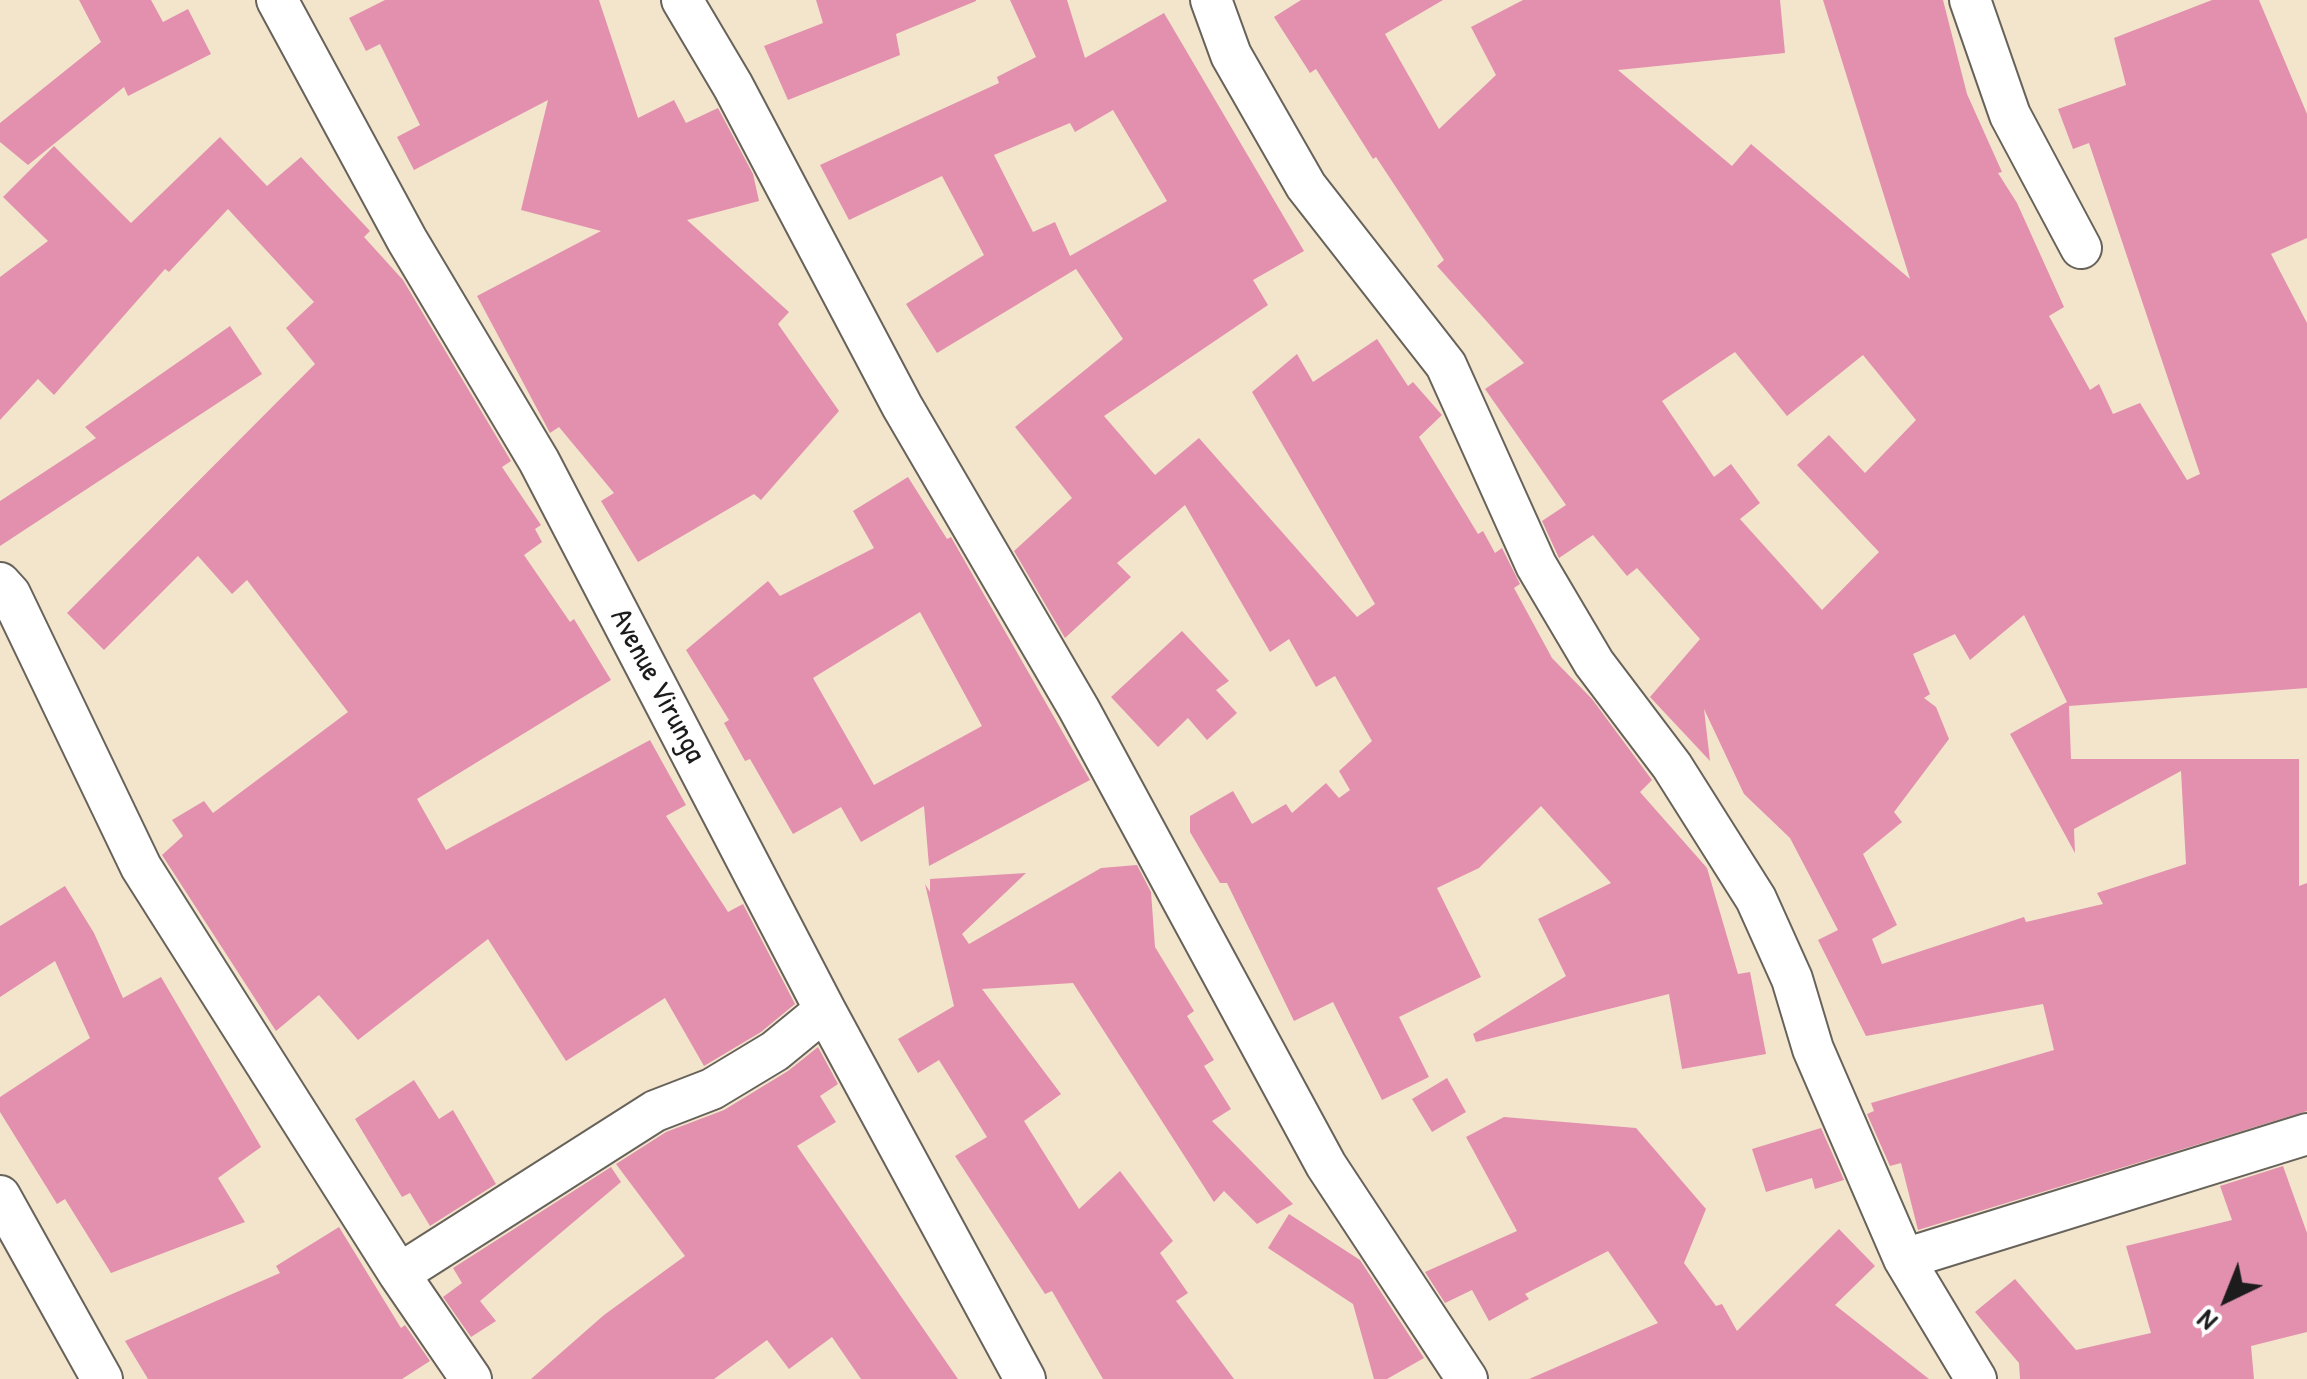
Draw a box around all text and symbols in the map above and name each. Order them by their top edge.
street label: Avenue Virunga [601,603,713,769]
north arrow [2177,1249,2277,1349]
text: N [2188,1302,2225,1340]

